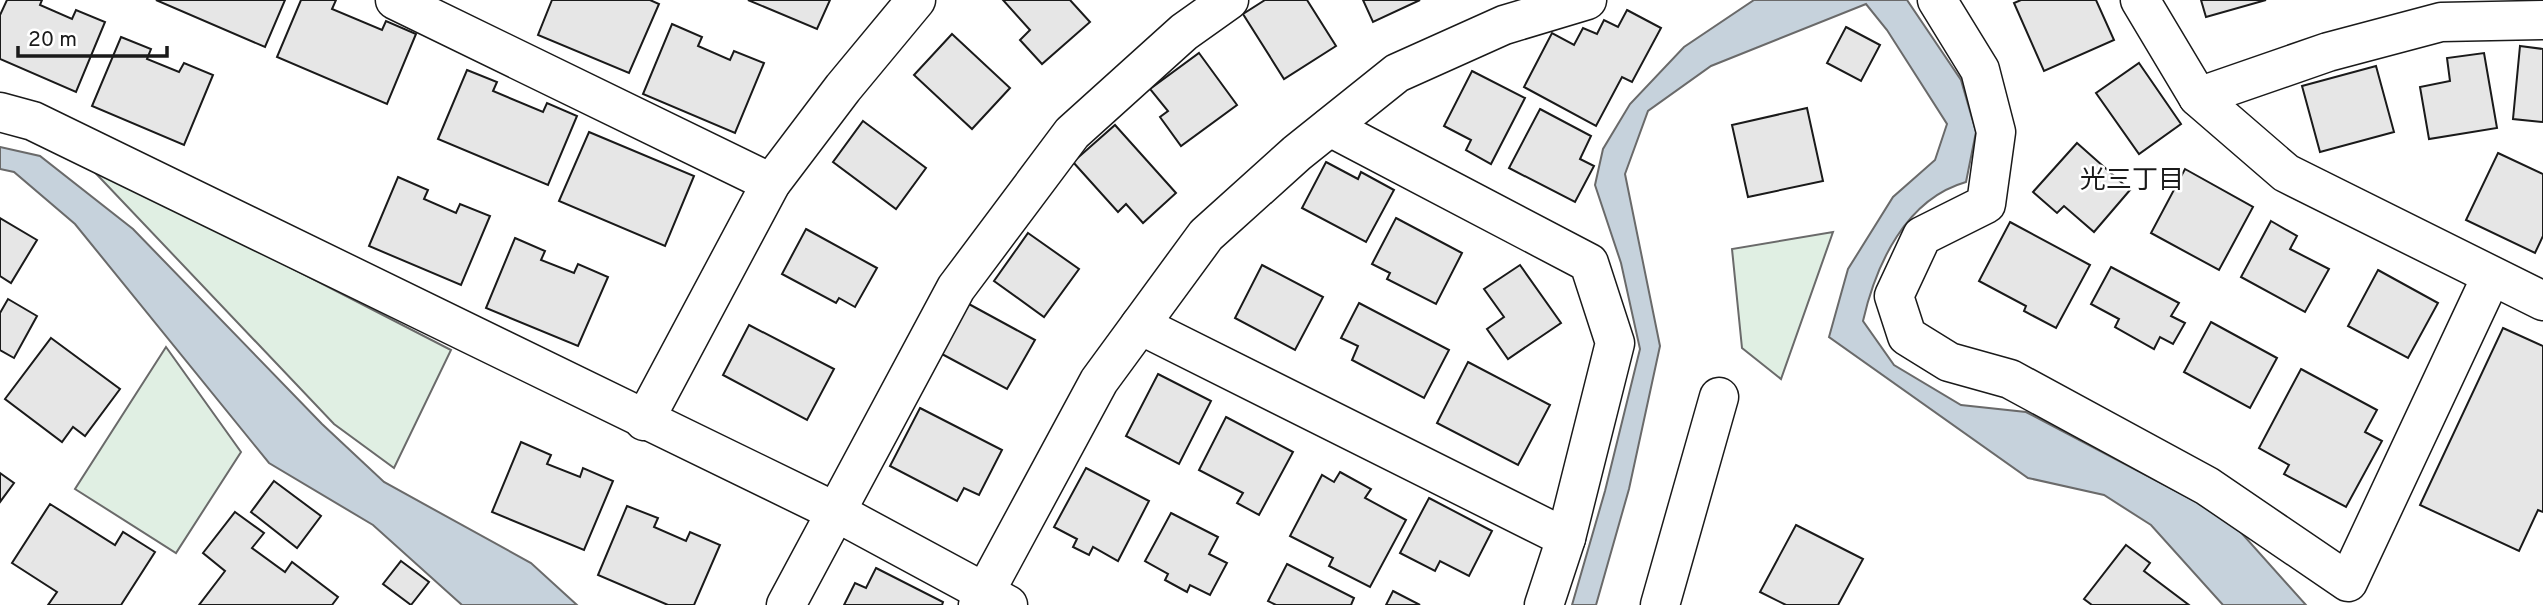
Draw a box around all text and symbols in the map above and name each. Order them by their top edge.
scale bar [18,14,166,58]
text: 20 m [28,27,77,54]
district label: 光三丁目 [2080,165,2184,198]

